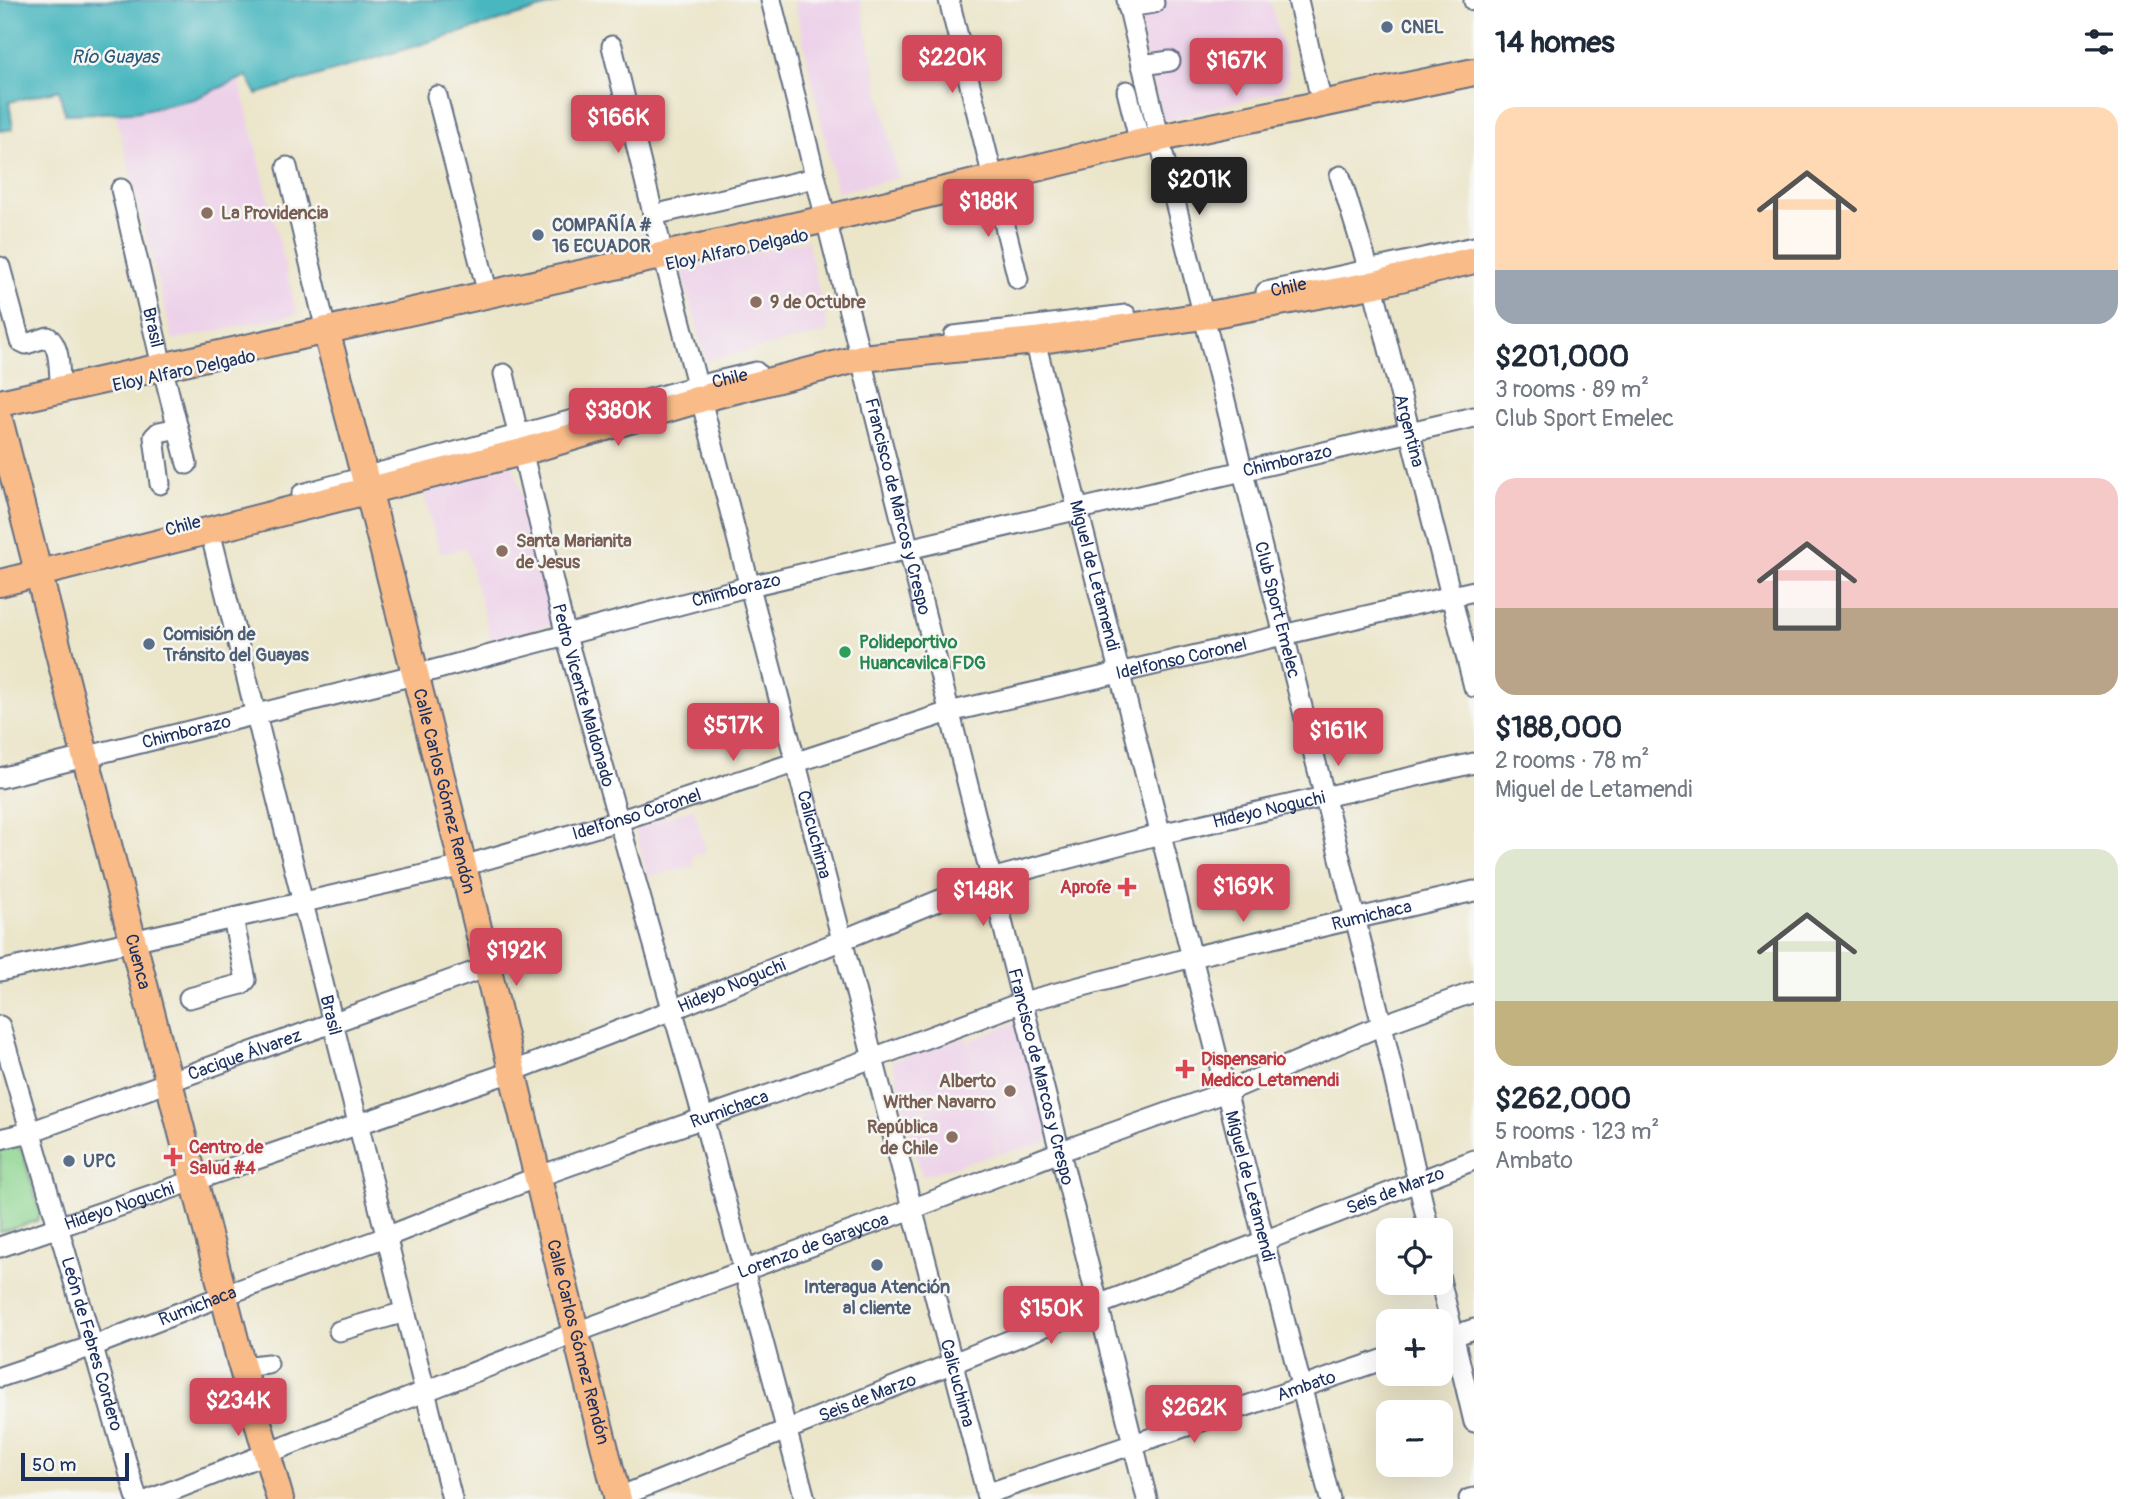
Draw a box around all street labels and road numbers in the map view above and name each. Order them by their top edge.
street label: Eloy Alfaro Delgado [663,224,811,276]
street label: Chile [1268,272,1309,302]
street label: Brasil [137,305,169,350]
street label: Eloy Alfaro Delgado [110,345,258,397]
street label: Chile [709,363,750,394]
street label: Argentina [1389,392,1430,470]
street label: Francisco de Marcos y Crespo [860,396,936,617]
street label: Chimborazo [1240,439,1335,482]
street label: Miguel de Letamendi [1065,498,1125,653]
street label: Chile [163,510,204,542]
street label: Club Sport Emelec [1249,539,1306,680]
street label: Chimborazo [689,568,783,612]
street label: Pedro Vicente Maldonado [547,601,620,790]
street label: Idelfonso Coronel [1113,632,1249,685]
street label: Calle Carlos Gómez Rendón [408,686,481,896]
street label: Chimborazo [139,709,234,754]
street label: Idelfonso Coronel [569,783,704,845]
street label: Hideyo Noguchi [1210,786,1327,833]
street label: Calicuchima [792,788,837,881]
street label: Rumichaca [1329,894,1414,935]
street label: Cuenca [120,931,156,992]
street label: Hideyo Noguchi [674,953,789,1018]
street label: Francisco de Marcos y Crespo [1003,966,1079,1188]
street label: Brasil [315,993,347,1038]
street label: Cacique Álvarez [185,1023,305,1086]
street label: Rumichaca [687,1084,771,1133]
street label: Miguel de Letamendi [1220,1108,1280,1264]
street label: Seis de Marzo [1343,1161,1448,1220]
street label: Hideyo Noguchi [61,1177,177,1236]
street label: Lorenzo de Garaycoa [734,1207,892,1284]
street label: Calle Carlos Gómez Rendón [542,1237,615,1447]
street label: León de Febres Cordero [56,1254,128,1434]
street label: Rumichaca [155,1280,240,1331]
street label: Calicuchima [935,1336,980,1430]
street label: Ambato [1274,1365,1339,1406]
street label: Seis de Marzo [815,1367,920,1427]

